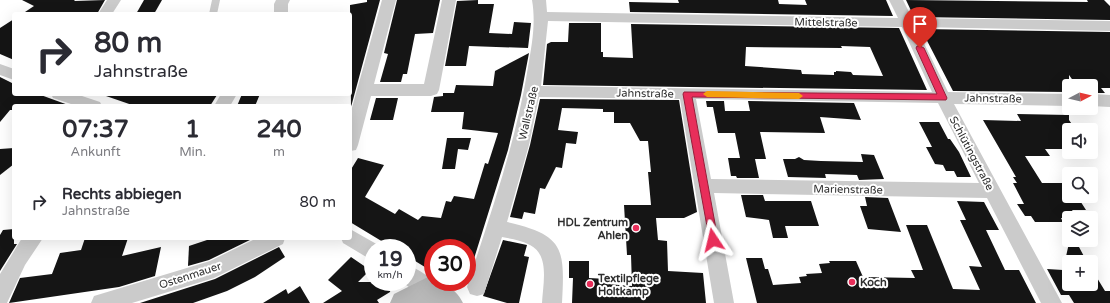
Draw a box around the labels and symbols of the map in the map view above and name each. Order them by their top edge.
pin [903,7.0,937,48]
street label: Mittelstraße [794,15,858,30]
north arrow [1062,79,1098,115]
street label: Wallstraße [516,85,541,141]
street label: Jahnstraße [616,86,674,101]
street label: Jahnstraße [964,91,1022,106]
street label: Schlütingstraße [947,114,997,193]
street label: Marienstraße [813,182,883,197]
place label: HDL Zentrum Ahlen [557,216,628,242]
position arrow [692,219,734,261]
marker: HDL Zentrum Ahlen [631,223,641,233]
speed limit sign: 30 [424,239,476,291]
street label: Ostenmauer [157,259,224,292]
place label: Textilpflege Holtkamp [597,272,660,299]
place label: Koch [860,276,887,289]
marker: Koch [847,277,857,287]
marker: Textilpflege Holtkamp [585,279,595,289]

